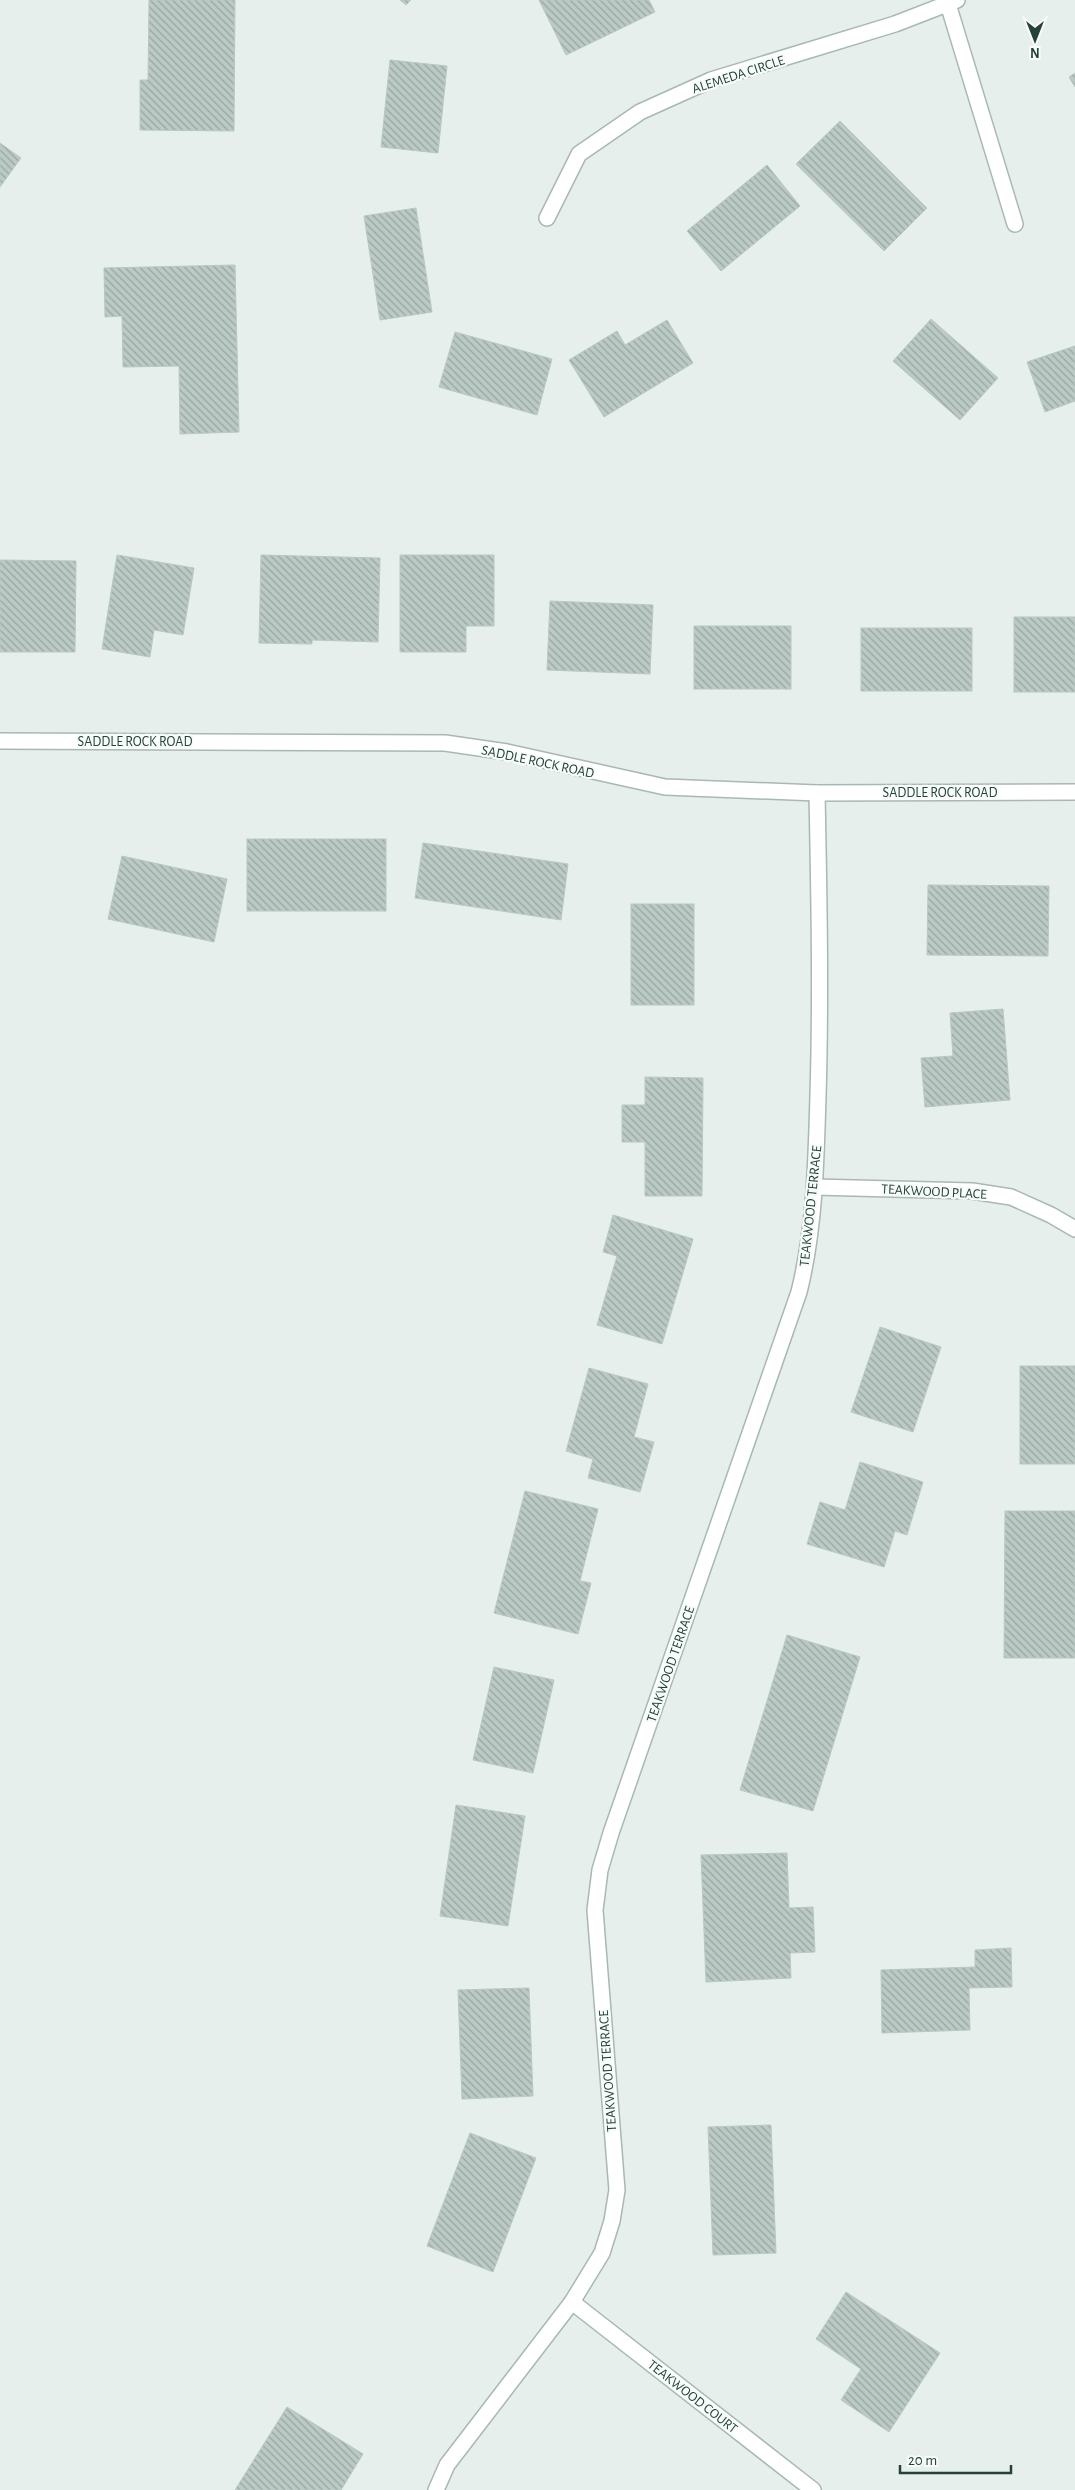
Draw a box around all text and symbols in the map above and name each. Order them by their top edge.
north arrow [1010,15,1060,65]
text: N [1030,45,1040,59]
street label: ALEMEDA CIRCLE [690,53,786,96]
street label: SADDLE ROCK ROAD [78,735,192,749]
street label: SADDLE ROCK ROAD [480,743,595,781]
street label: SADDLE ROCK ROAD [883,786,997,800]
street label: TEAKWOOD TERRACE [798,1145,824,1267]
street label: TEAKWOOD PLACE [881,1182,987,1202]
street label: TEAKWOOD TERRACE [644,1604,697,1724]
street label: TEAKWOOD TERRACE [597,2009,619,2132]
street label: TEAKWOOD COURT [645,2357,740,2436]
scale bar [900,2442,1011,2474]
text: 20 m [908,2453,937,2468]

